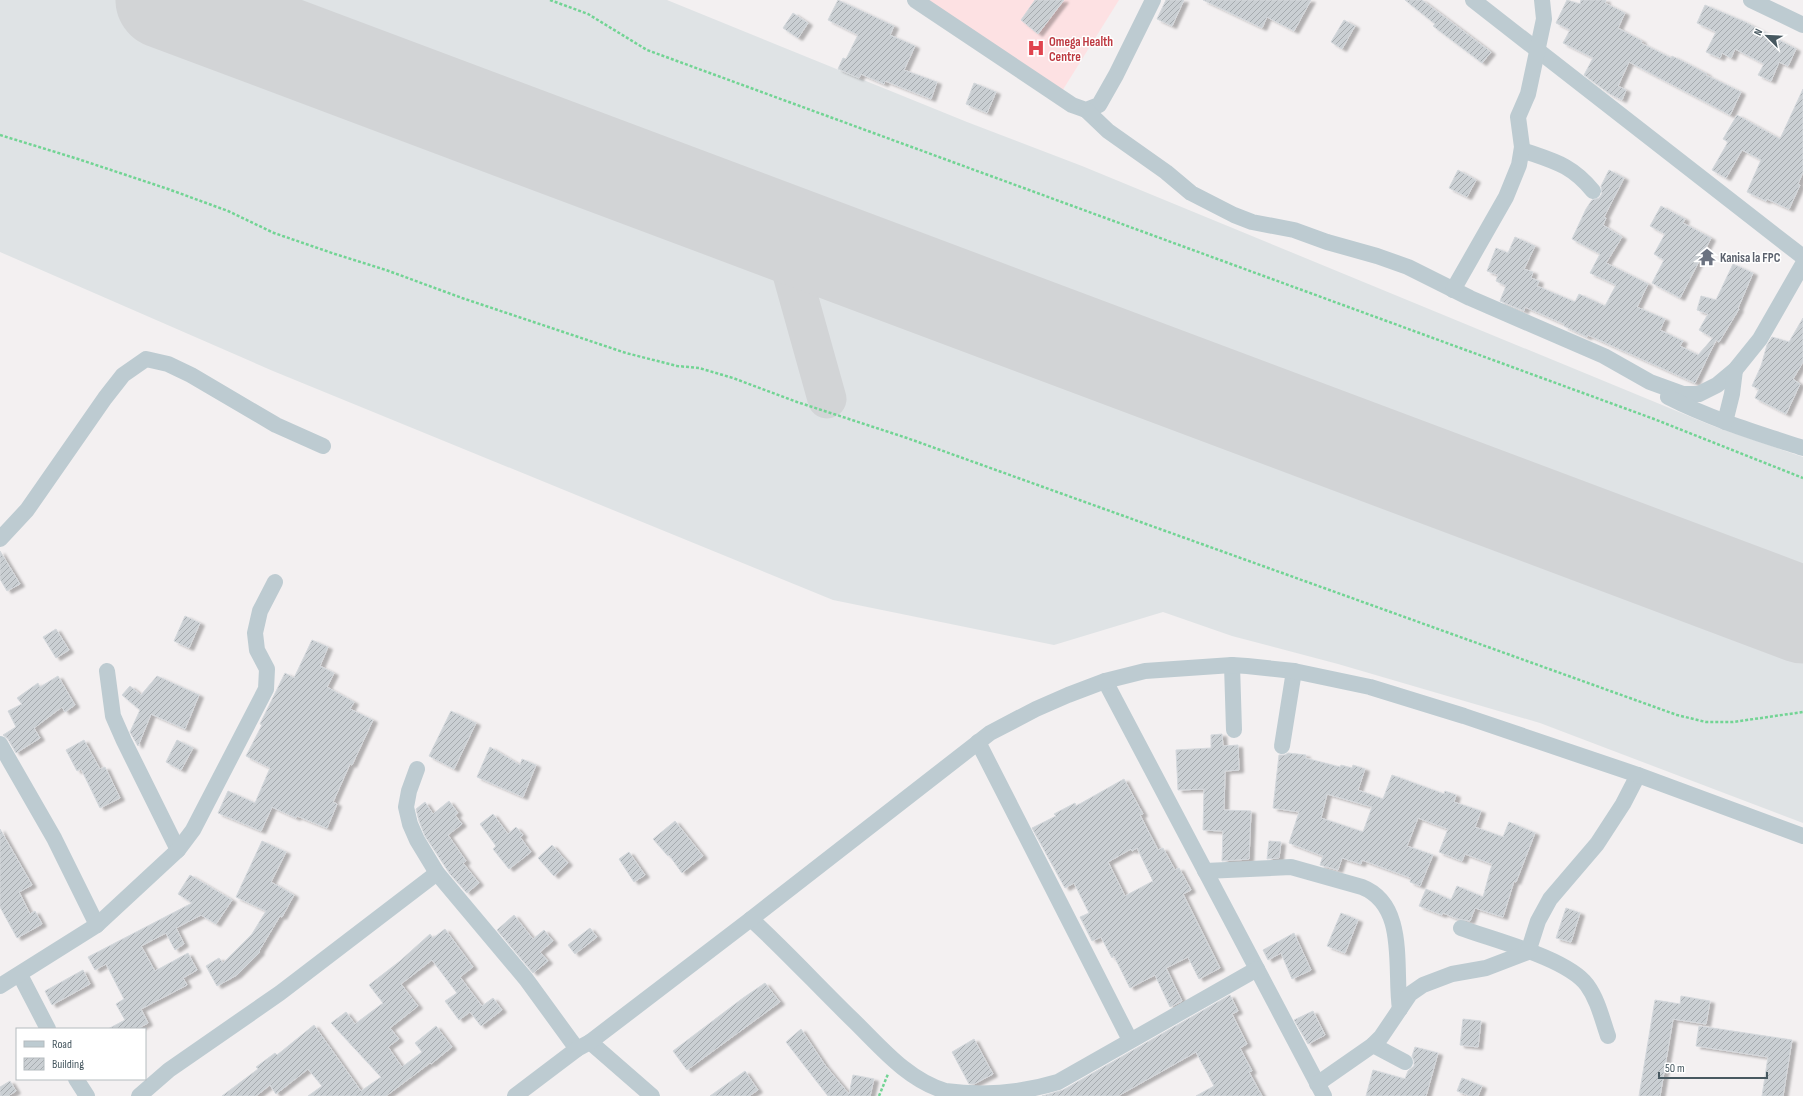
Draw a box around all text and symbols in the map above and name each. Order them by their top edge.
north arrow [1747,16,1787,56]
text: N [1751,27,1766,37]
place label: Omega Health Centre [1049,34,1113,65]
hospital icon: Omega Health Centre [1026,38,1046,58]
temple icon: Kanisa la FPC [1697,247,1717,267]
place label: Kanisa la FPC [1720,250,1781,266]
legend [16,1028,146,1080]
text: Road [52,1037,72,1052]
scale bar [1659,1054,1767,1080]
text: Building [52,1057,84,1072]
text: 50 m [1665,1061,1685,1076]

